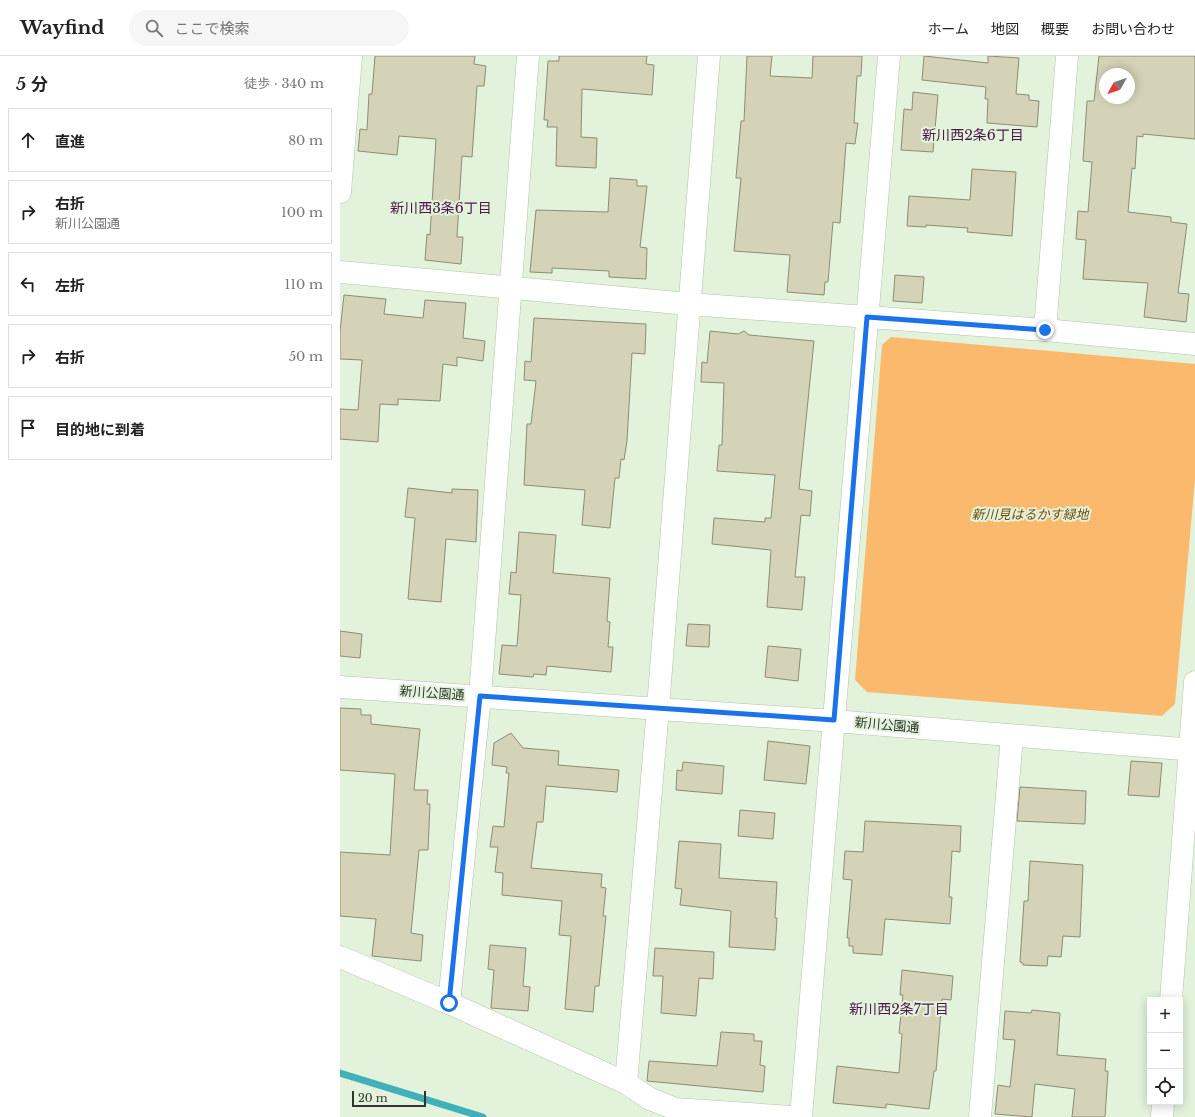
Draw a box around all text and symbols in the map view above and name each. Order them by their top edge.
search box [129,10,409,46]
text: Wayfind [20,16,105,39]
icon: search [143,17,165,39]
text: ここで検索 [175,19,250,38]
text: ホーム [927,20,969,38]
text: 地図 [991,20,1019,38]
text: 概要 [1041,20,1069,38]
text: お問い合わせ [1091,20,1175,38]
north arrow [1099,68,1135,104]
text: 5 分 [16,74,48,95]
text: 徒歩 · 340 m [244,75,324,92]
district label: 新川西2条6丁目 [922,126,1024,144]
icon: ahead [17,129,39,151]
text: 直進 [55,132,85,151]
text: 80 m [288,132,323,149]
text: 右折 [55,194,85,213]
district label: 新川西3条6丁目 [390,199,492,217]
icon: right [17,201,39,223]
text: 100 m [281,204,323,221]
text: 新川公園通 [55,215,120,232]
icon: left [17,273,39,295]
text: 左折 [55,276,85,295]
text: 110 m [284,276,323,293]
route end [1036,321,1054,339]
icon: right [17,345,39,367]
text: 右折 [55,348,85,367]
text: 50 m [289,348,323,365]
icon: arrive [17,417,39,439]
text: 目的地に到着 [55,420,145,439]
park label: 新川見はるかす緑地 [971,506,1090,523]
street label: 新川公園通 [399,682,465,704]
street label: 新川公園通 [854,714,920,736]
route start [440,994,458,1012]
map controls [1147,997,1183,1105]
button: + [1147,997,1183,1033]
district label: 新川西2条7丁目 [849,1000,949,1018]
button: − [1147,1033,1183,1069]
button: locate [1147,1069,1183,1105]
scale bar [352,1089,426,1108]
text: 20 m [358,1091,388,1105]

